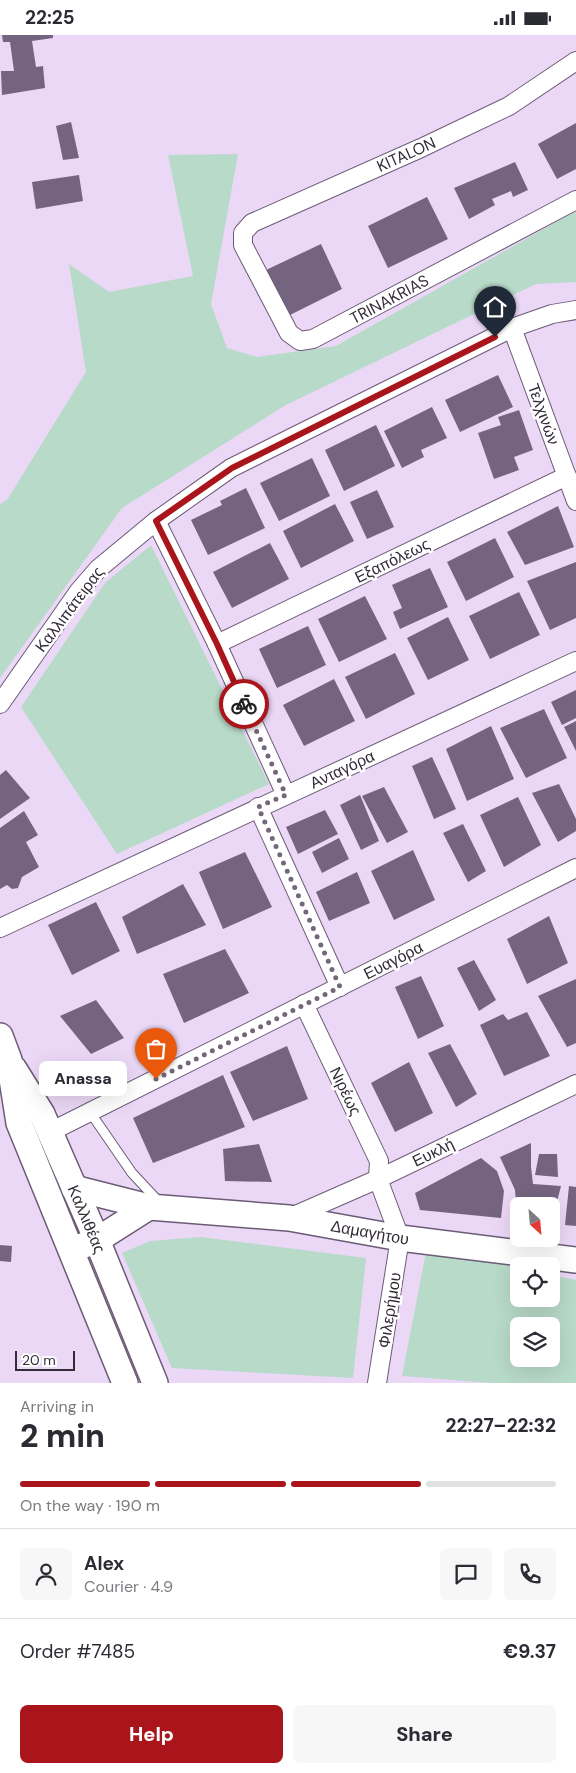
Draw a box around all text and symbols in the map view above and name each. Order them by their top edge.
text: 22:25 [25,5,75,30]
street label: KITALON [373,132,439,177]
street label: TRINAKRIAS [346,270,432,329]
pin [474,286,516,337]
icon: home [481,293,509,321]
street label: Τελχινών [523,381,564,448]
street label: Εξαπόλεως [351,533,433,588]
street label: Καλλιπάτειρας [30,562,109,656]
courier [219,679,269,729]
icon: bike [230,690,258,718]
street label: Ανταγόρα [307,745,378,794]
street label: Ευαγόρα [360,937,426,984]
pin [135,1028,177,1079]
icon: bag [142,1035,170,1063]
callout: Anassa [38,1061,126,1097]
street label: Νιρέως [325,1063,366,1119]
text: Anassa [54,1068,112,1089]
street label: Ευκλή [409,1133,458,1172]
street label: Καλλιθέας [63,1182,110,1257]
north arrow [510,1197,560,1247]
map controls [510,1197,560,1367]
street label: Δαμαγήτου [329,1215,411,1250]
button: locate [510,1257,560,1307]
street label: Φιλερήμου [373,1271,406,1349]
button: layers [510,1317,560,1367]
scale bar [15,1348,75,1371]
text: 20 m [22,1351,56,1369]
text: Arriving in [20,1396,94,1417]
text: 22:27–22:32 [446,1413,556,1438]
text: 2 min [20,1415,105,1457]
text: On the way · 190 m [20,1495,160,1516]
button: person [20,1548,72,1600]
button: chat [440,1548,492,1600]
button: phone [504,1548,556,1600]
text: Alex [84,1551,124,1576]
text: Courier · 4.9 [84,1576,173,1597]
text: Order #7485 [20,1639,135,1664]
text: €9.37 [503,1639,556,1664]
button: Help [20,1705,283,1763]
button: Share [293,1705,556,1763]

